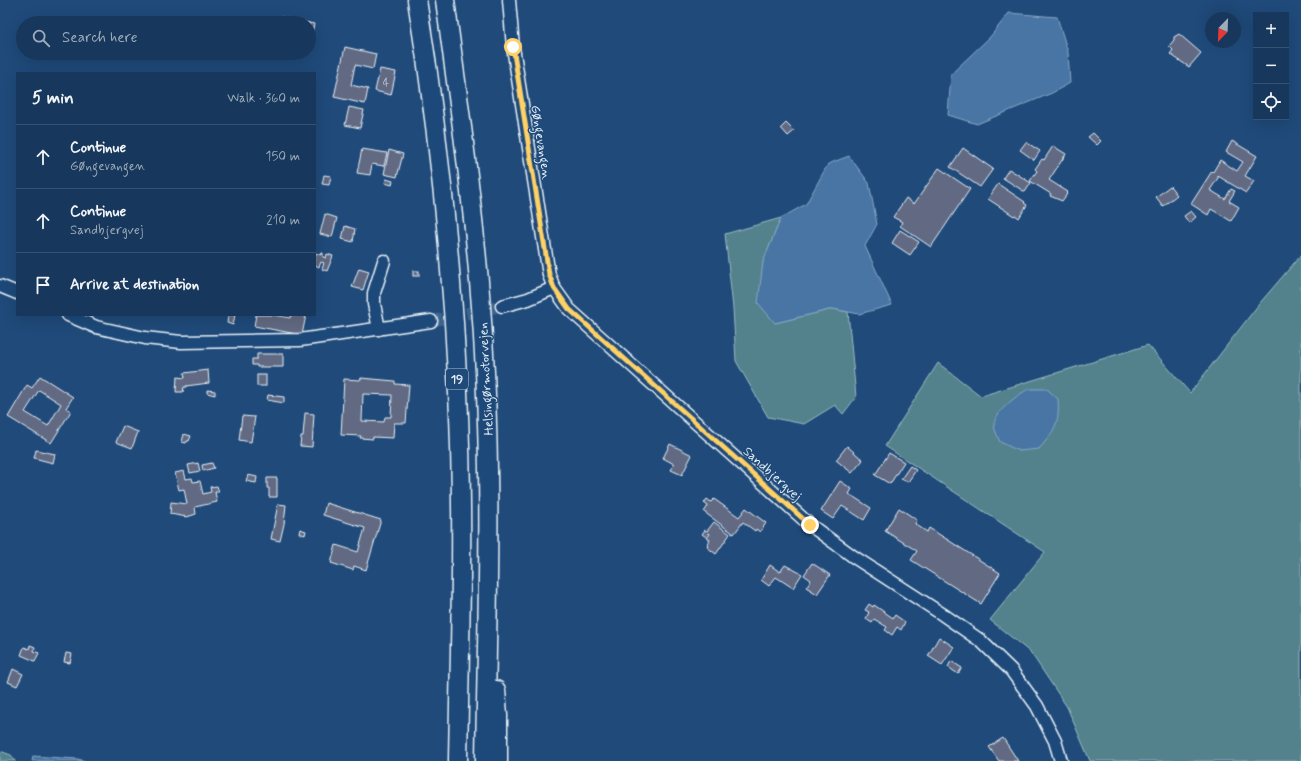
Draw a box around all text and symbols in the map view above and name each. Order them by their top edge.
north arrow [1205,12,1241,48]
map controls [1253,12,1289,120]
button: + [1253,12,1289,48]
search box [16,16,316,60]
icon: search [30,27,52,49]
text: Search here [62,28,138,48]
route start [504,38,522,56]
button: − [1253,48,1289,84]
house number: 4 [383,76,390,90]
button: locate [1253,84,1289,120]
text: 5 min [32,87,74,109]
text: Walk · 360 m [227,90,300,107]
street label: Gøngevangen [524,104,555,181]
text: Continue [70,138,126,158]
icon: ahead [32,146,54,168]
text: 150 m [266,148,300,165]
text: Gøngevangen [70,158,145,175]
text: Continue [70,202,126,222]
icon: ahead [32,210,54,232]
text: 210 m [266,212,300,229]
text: Sandbjergvej [70,222,143,239]
icon: arrive [32,274,54,296]
text: Arrive at destination [70,275,199,295]
street label: Helsingørmotorvejen [475,322,500,436]
road number: 19 [446,369,468,389]
street label: Sandbjergvej [739,443,805,505]
route end [801,516,819,534]

